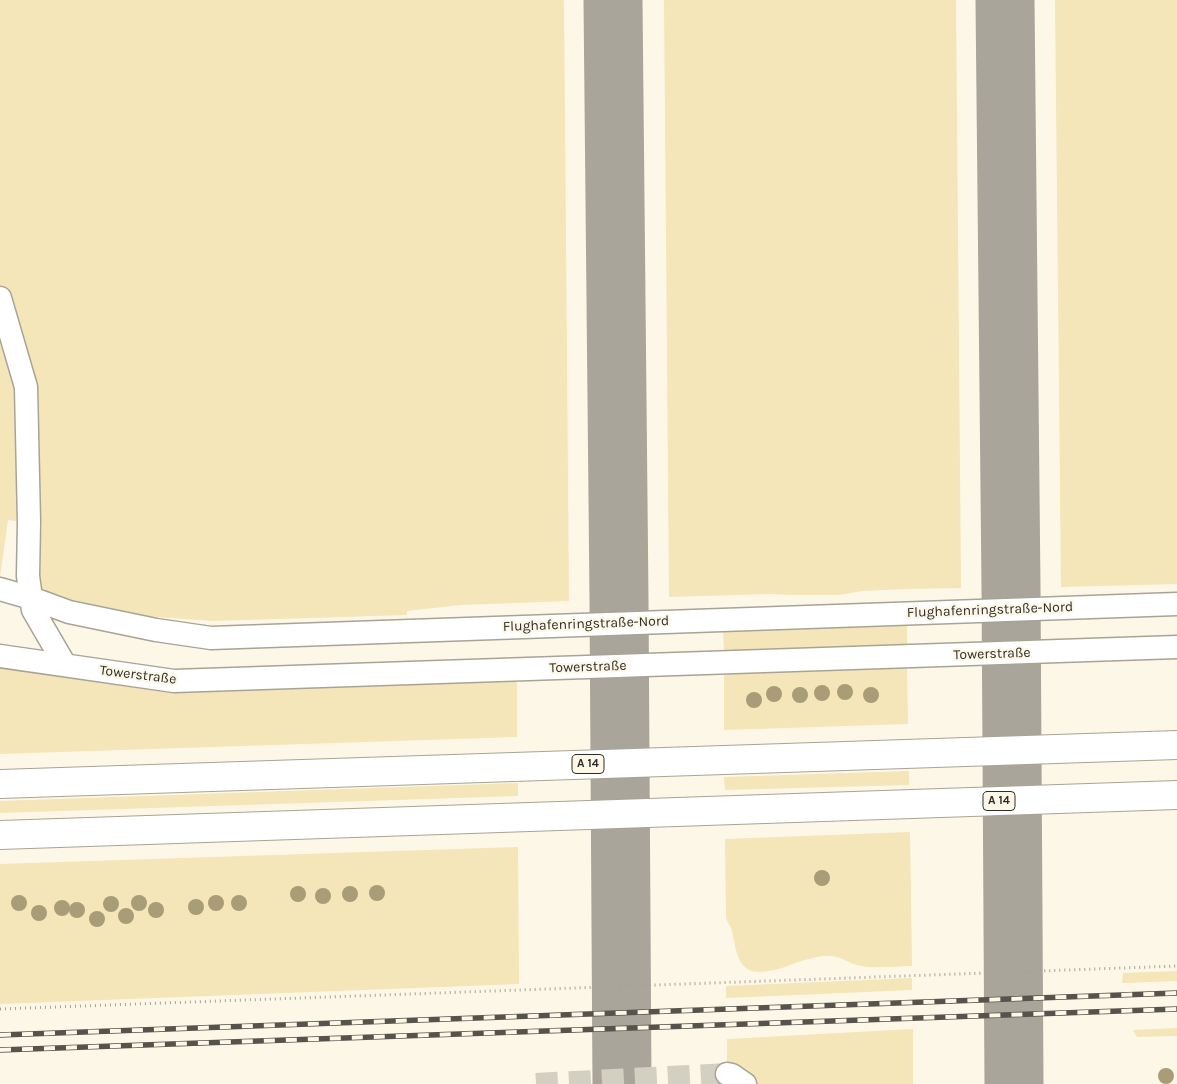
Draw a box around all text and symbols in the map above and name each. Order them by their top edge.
street label: Flughafenringstraße-Nord [907,599,1073,621]
street label: Flughafenringstraße-Nord [503,613,669,635]
street label: Towerstraße [953,644,1031,664]
street label: Towerstraße [549,657,627,677]
street label: Towerstraße [99,662,177,688]
road number: A 14 [572,754,604,774]
road number: A 14 [983,791,1015,810]

